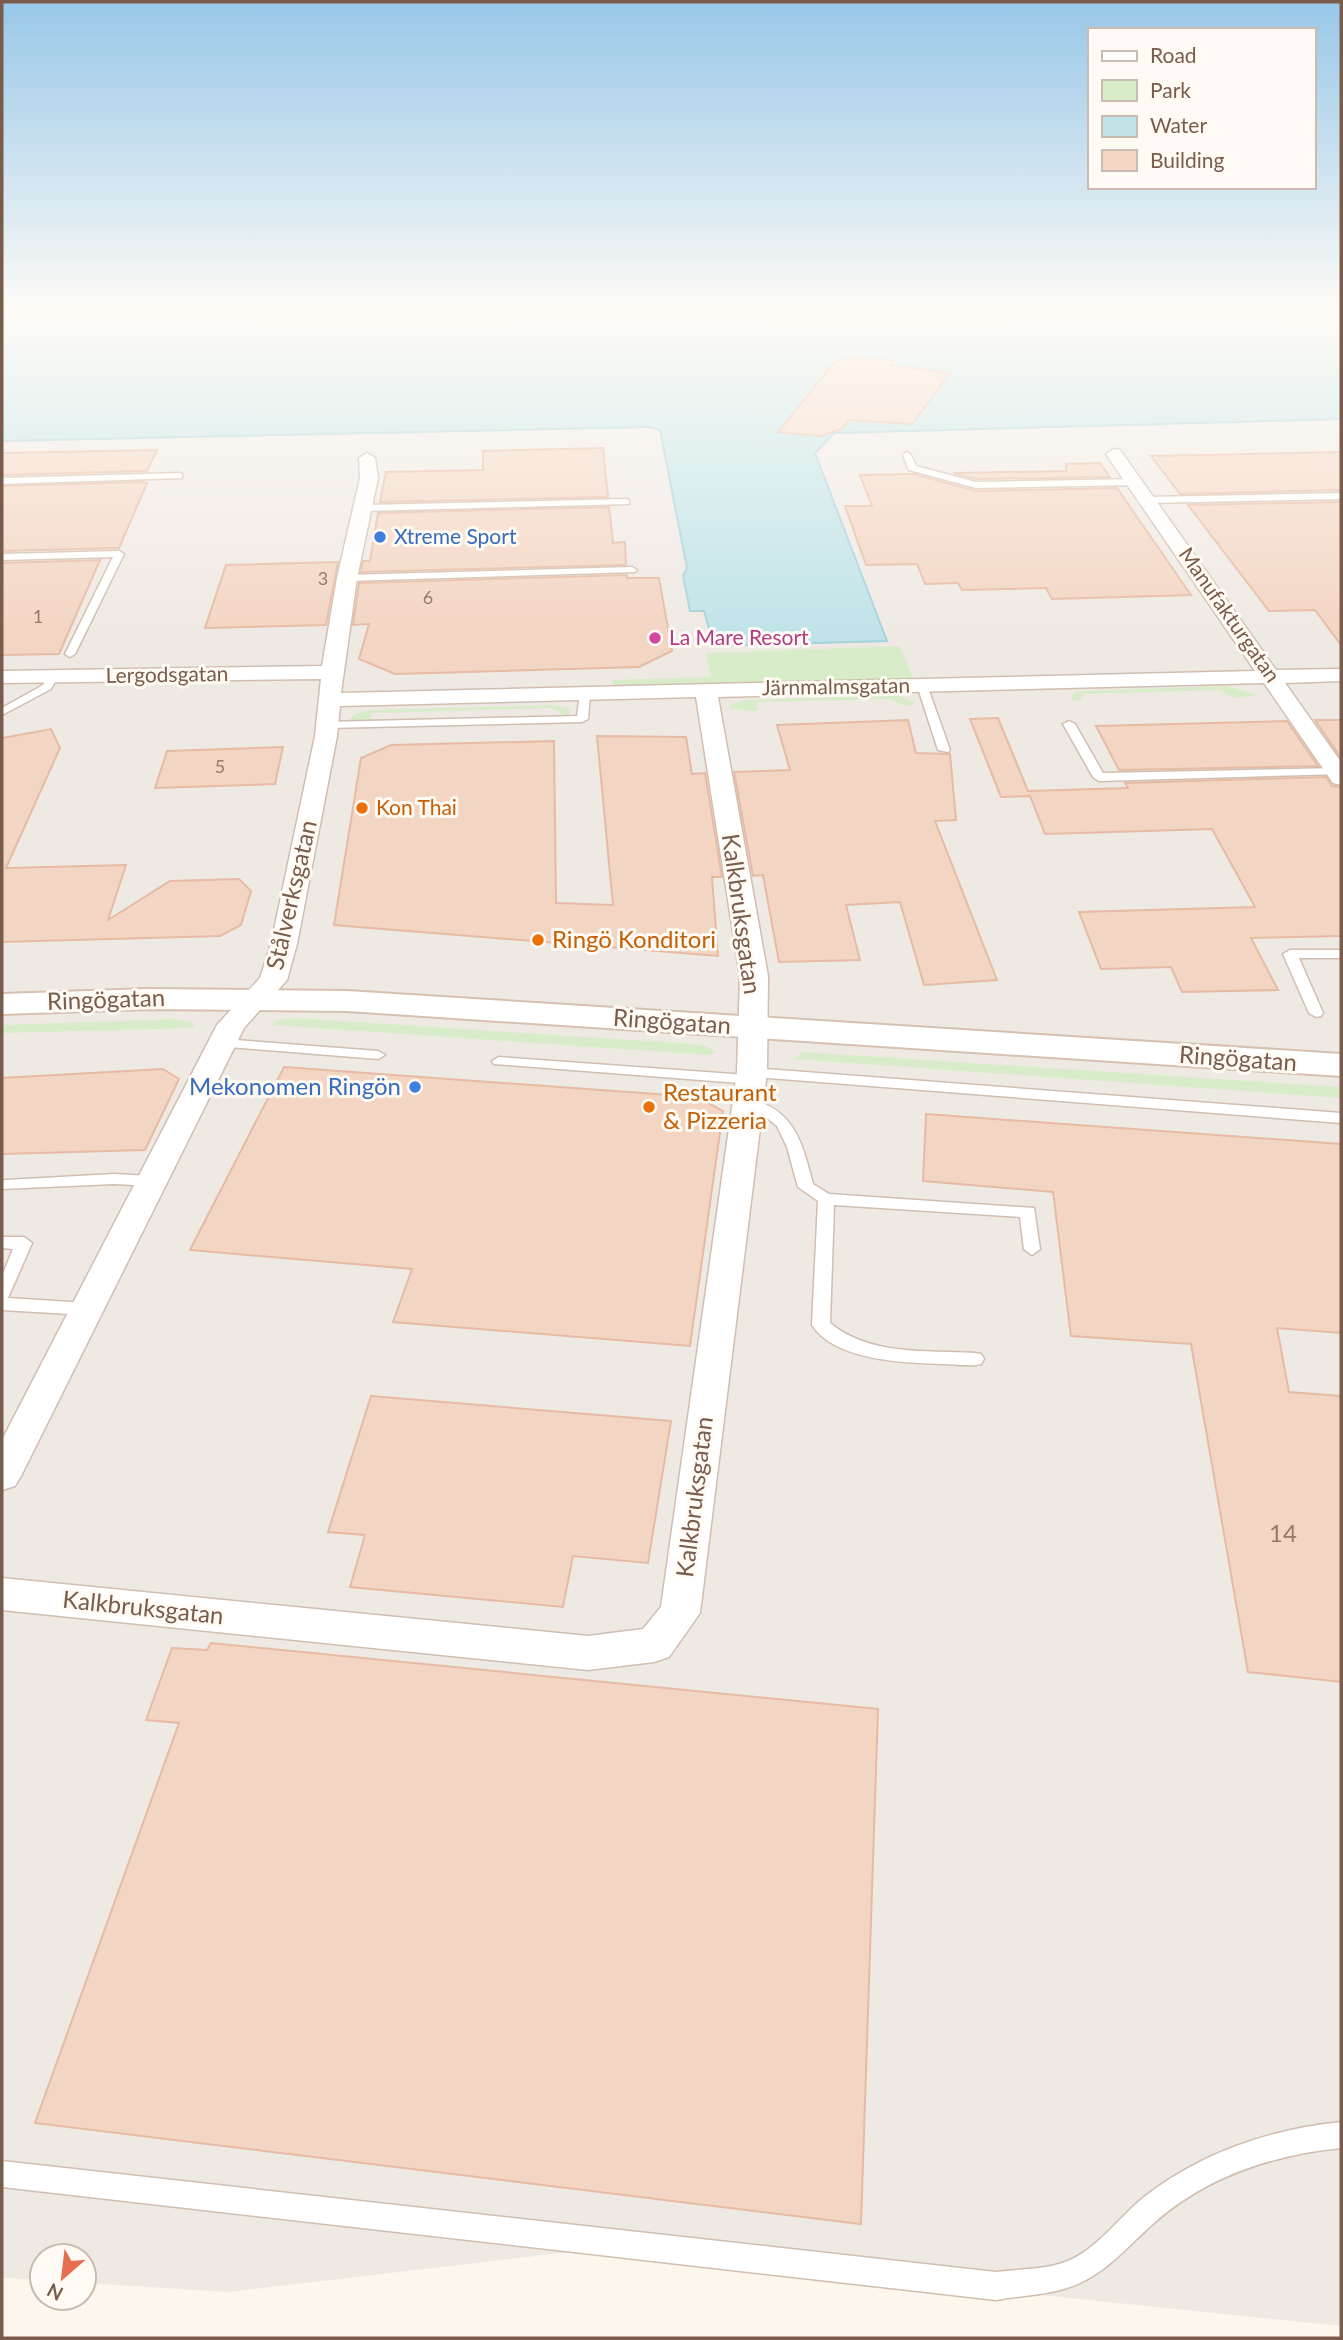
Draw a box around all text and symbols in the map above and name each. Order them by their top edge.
legend [1088,28,1315,189]
text: Road [1150,42,1197,67]
text: Park [1150,77,1191,102]
text: Water [1150,112,1207,137]
text: Building [1150,147,1225,172]
place label: Xtreme Sport [394,523,517,548]
marker: Xtreme Sport [372,529,388,545]
street label: Manufakturgatan [1174,542,1286,686]
house number: 3 [318,567,328,589]
house number: 6 [423,586,433,608]
house number: 1 [33,605,43,627]
place label: La Mare Resort [669,624,809,649]
marker: La Mare Resort [647,630,663,646]
street label: Lergodsgatan [105,660,229,687]
street label: Järnmalmsgatan [762,672,910,699]
house number: 5 [215,755,225,777]
place label: Kon Thai [376,794,457,819]
marker: Kon Thai [354,800,370,816]
street label: Stålverksgatan [259,817,322,972]
street label: Kalkbruksgatan [717,832,768,996]
place label: Ringö Konditori [552,924,716,953]
marker: Ringö Konditori [530,932,546,948]
street label: Ringögatan [46,982,165,1015]
street label: Ringögatan [612,1002,732,1039]
street label: Ringögatan [1178,1039,1298,1076]
place label: Mekonomen Ringön [189,1071,401,1100]
place label: Restaurant & Pizzeria [663,1077,777,1134]
marker: Mekonomen Ringön [407,1079,423,1095]
marker: Restaurant & Pizzeria [641,1099,657,1115]
street label: Kalkbruksgatan [669,1415,718,1579]
house number: 14 [1269,1518,1297,1547]
street label: Kalkbruksgatan [61,1584,225,1629]
north arrow [28,2242,98,2312]
text: N [43,2279,67,2306]

